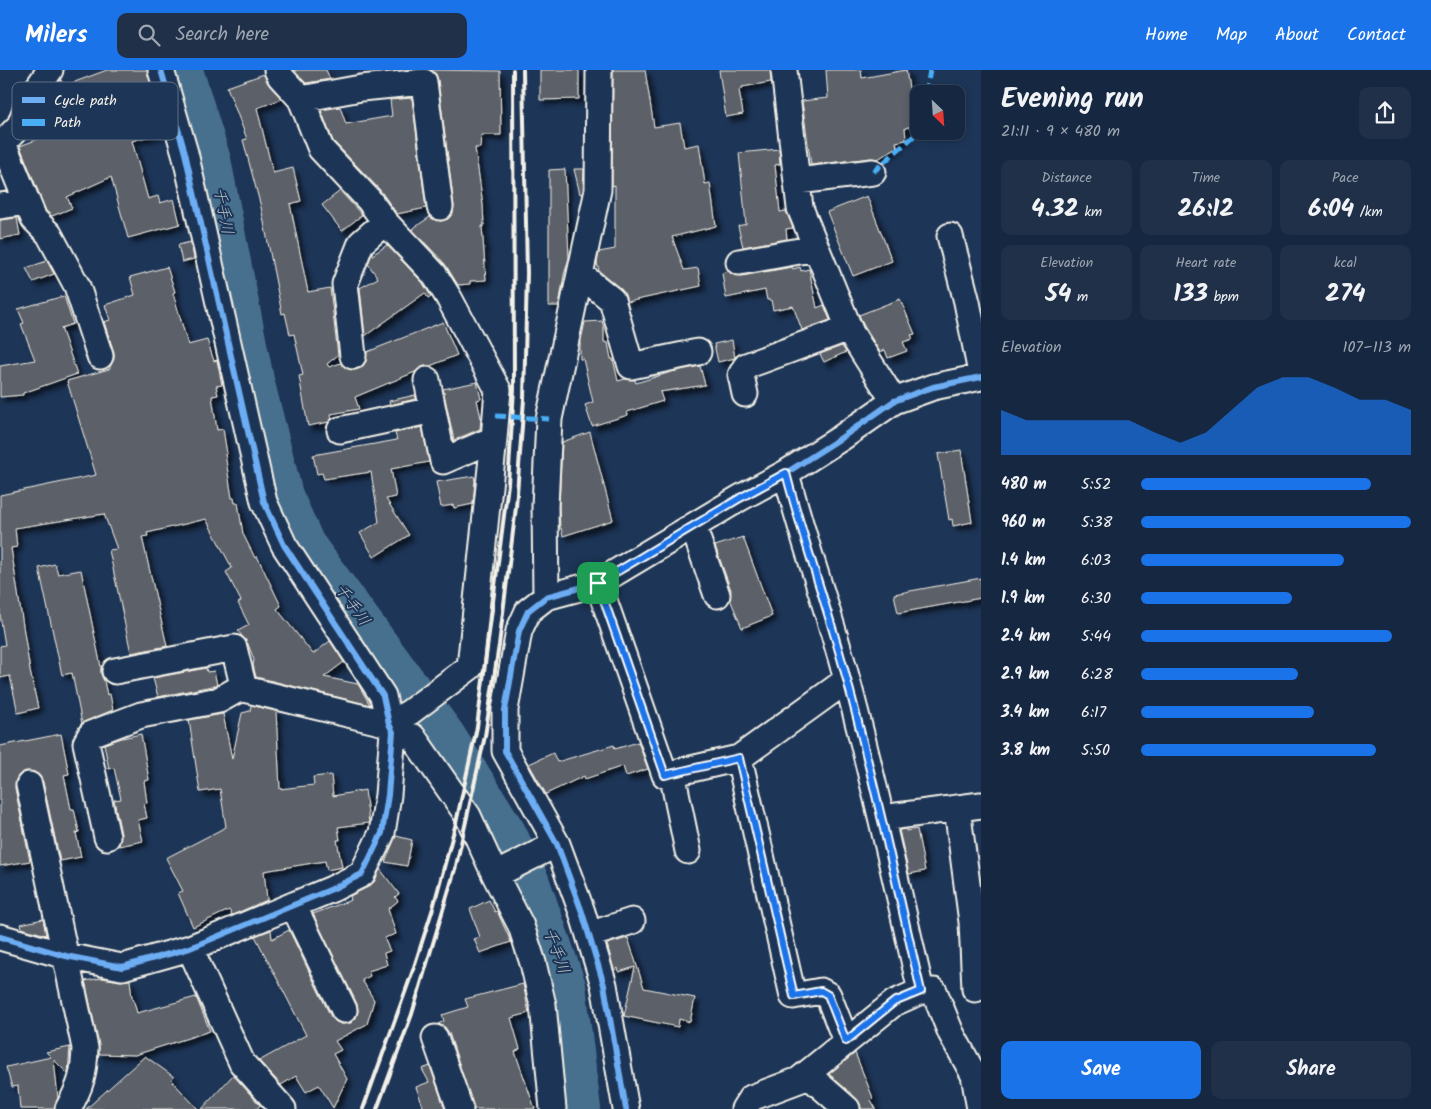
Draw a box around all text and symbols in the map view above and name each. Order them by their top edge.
search box [117,13,467,58]
text: Milers [25,16,87,55]
text: Search here [175,20,269,50]
icon: search [135,21,163,49]
text: Home [1145,21,1188,50]
text: Map [1216,21,1247,50]
text: About [1275,21,1319,50]
text: Contact [1347,21,1406,50]
text: Evening run [1001,77,1144,122]
legend [12,82,178,140]
north arrow [910,85,965,140]
map controls [910,85,965,140]
button: share [1359,87,1411,139]
text: Cycle path [54,90,117,112]
text: Path [54,112,81,134]
text: 21:11 · 9 × 480 m [1001,119,1120,144]
text: Distance [1042,167,1092,189]
text: Time [1192,167,1220,189]
text: Pace [1332,167,1359,189]
water label: 千手川 [206,185,240,237]
text: 4.32 [1031,189,1079,229]
text: 26:12 [1178,189,1234,229]
text: 6:04 [1308,189,1354,229]
text: km [1079,201,1102,223]
text: /km [1354,201,1383,223]
text: Elevation [1040,252,1093,274]
text: Heart rate [1176,252,1236,274]
text: kcal [1334,252,1357,274]
text: 54 [1045,274,1071,314]
text: 133 [1173,274,1208,314]
text: 274 [1325,274,1365,314]
text: m [1071,286,1088,308]
text: bpm [1208,286,1239,308]
text: Elevation [1001,335,1062,360]
text: 107–113 m [1343,335,1411,360]
text: 480 m [1001,472,1047,497]
text: 5:52 [1081,472,1111,497]
text: 960 m [1001,510,1045,535]
text: 5:38 [1081,510,1112,535]
text: 1.4 km [1001,548,1046,573]
text: 6:03 [1081,548,1111,573]
pin [577,562,619,604]
icon: arrive [584,569,612,597]
water label: 千手川 [328,578,376,632]
text: 1.9 km [1001,586,1045,611]
text: 6:30 [1081,586,1111,611]
text: 2.4 km [1001,624,1050,649]
text: 5:44 [1081,624,1111,649]
text: 2.9 km [1001,662,1049,687]
text: 6:28 [1081,662,1113,687]
text: 3.4 km [1001,700,1049,725]
text: 6:17 [1081,700,1106,725]
text: 3.8 km [1001,738,1050,763]
text: 5:50 [1081,738,1110,763]
water label: 千手川 [536,924,576,978]
button: Save [1001,1041,1201,1099]
button: Share [1211,1041,1411,1099]

